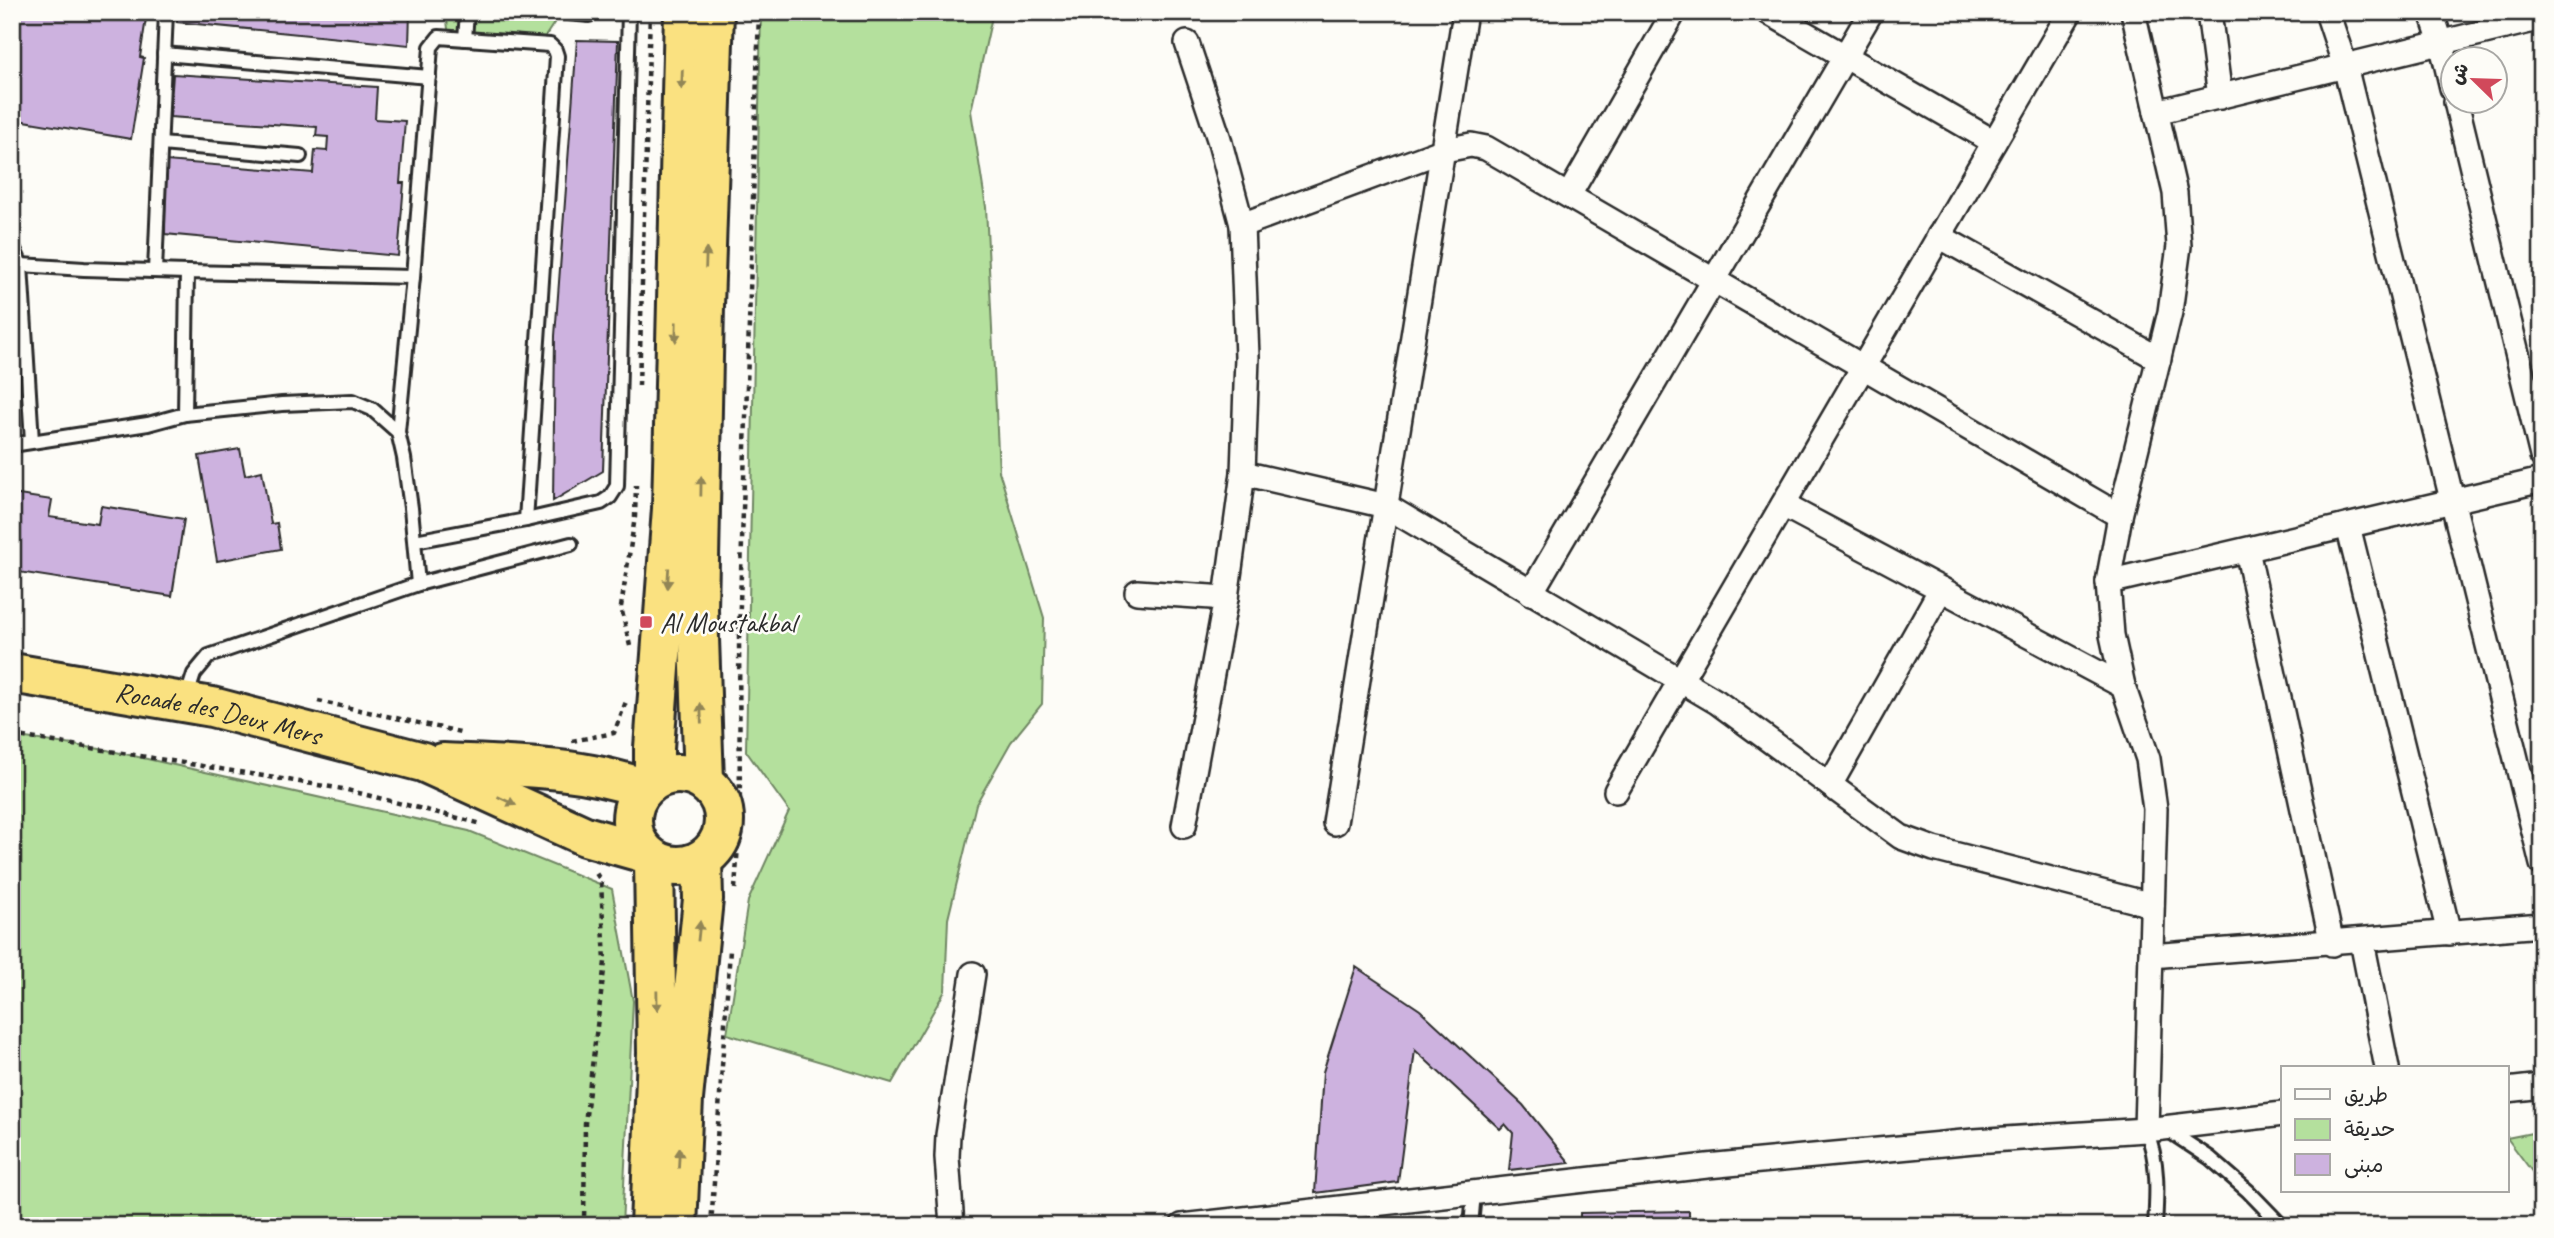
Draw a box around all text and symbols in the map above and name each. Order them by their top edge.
north arrow [2438,46,2508,116]
text: ش [2444,59,2474,88]
one-way arrow [677,70,688,92]
one-way arrow [700,247,712,269]
one-way arrow [670,322,682,344]
one-way arrow [695,474,706,496]
one-way arrow [662,567,673,589]
place label: Al Moustakbal [660,605,801,640]
marker: Al Moustakbal [638,614,654,630]
street label: Rocade des Deux Mers [112,673,327,753]
one-way arrow [696,702,707,724]
one-way arrow [497,796,518,807]
one-way arrow [694,920,705,942]
one-way arrow [651,991,663,1013]
legend [2281,1066,2508,1192]
text: طريق [2344,1082,2388,1108]
text: حديقة [2344,1116,2395,1142]
one-way arrow [674,1146,685,1168]
text: مبنى [2344,1152,2383,1179]

